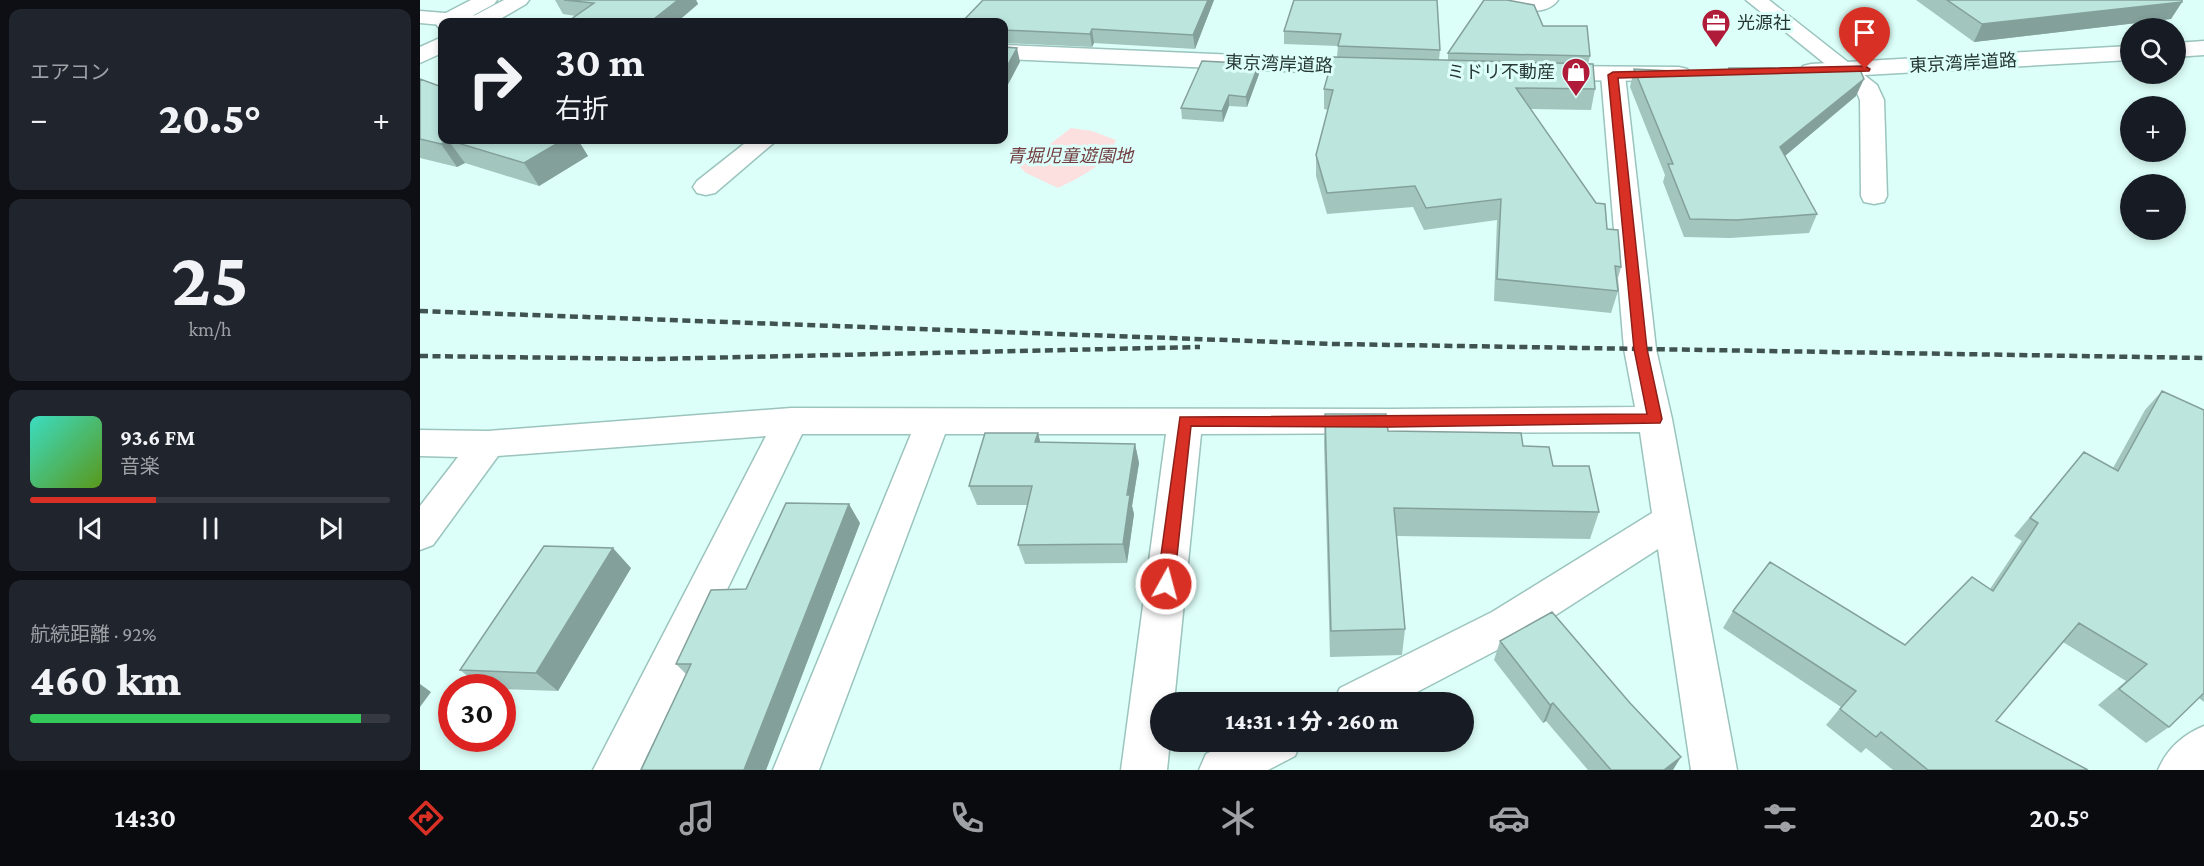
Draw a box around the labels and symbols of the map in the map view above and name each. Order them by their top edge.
office icon: 光源社 [1700,7,1732,49]
pin [1839,7,1890,69]
place label: 光源社 [1737,13,1791,33]
street label: 東京湾岸道路 [1909,50,2017,76]
street label: 東京湾岸道路 [1225,52,1333,76]
shop icon: ミドリ不動産 [1560,56,1592,98]
place label: ミドリ不動産 [1447,62,1555,82]
park label: 青堀児童遊園地 [1007,146,1135,166]
position arrow [1134,552,1198,616]
speed limit sign: 30 [438,674,516,752]

